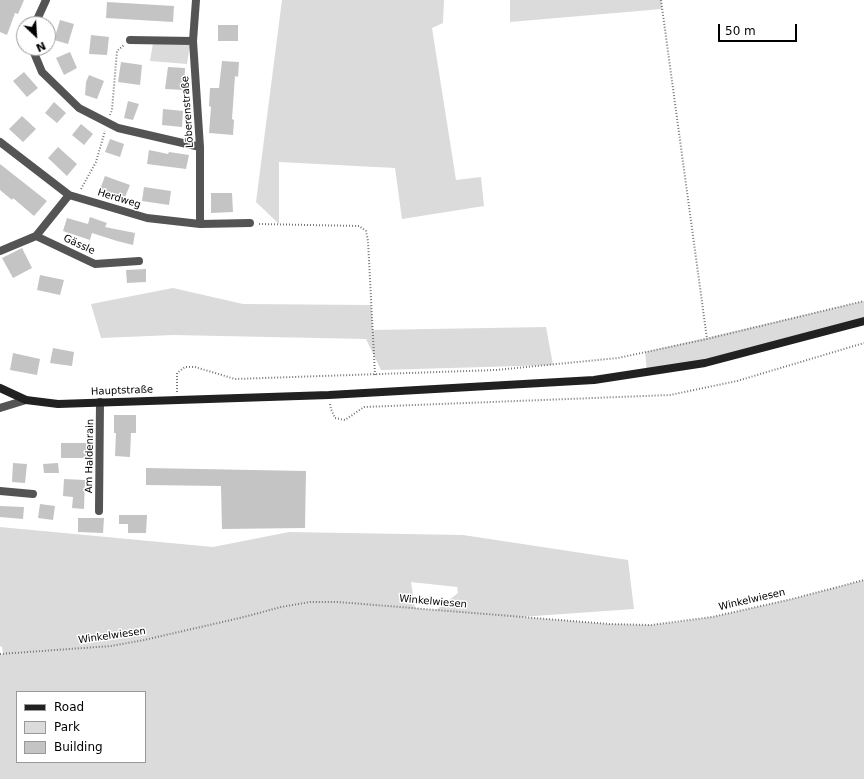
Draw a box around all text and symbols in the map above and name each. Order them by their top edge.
north arrow [16,16,56,56]
scale bar [720,16,799,42]
text: 50 m [725,24,756,38]
text: N [34,39,48,54]
street label: Löberenstraße [179,76,197,148]
street label: Herdweg [96,187,142,211]
street label: Gässle [61,233,97,257]
street label: Hauptstraße [91,384,153,398]
street label: Am Haldenrain [83,419,97,493]
street label: Winkelwiesen [718,587,786,613]
street label: Winkelwiesen [399,593,467,611]
street label: Winkelwiesen [78,625,146,647]
legend [16,691,146,763]
text: Road [54,700,84,714]
text: Park [54,720,80,734]
text: Building [54,740,103,754]

